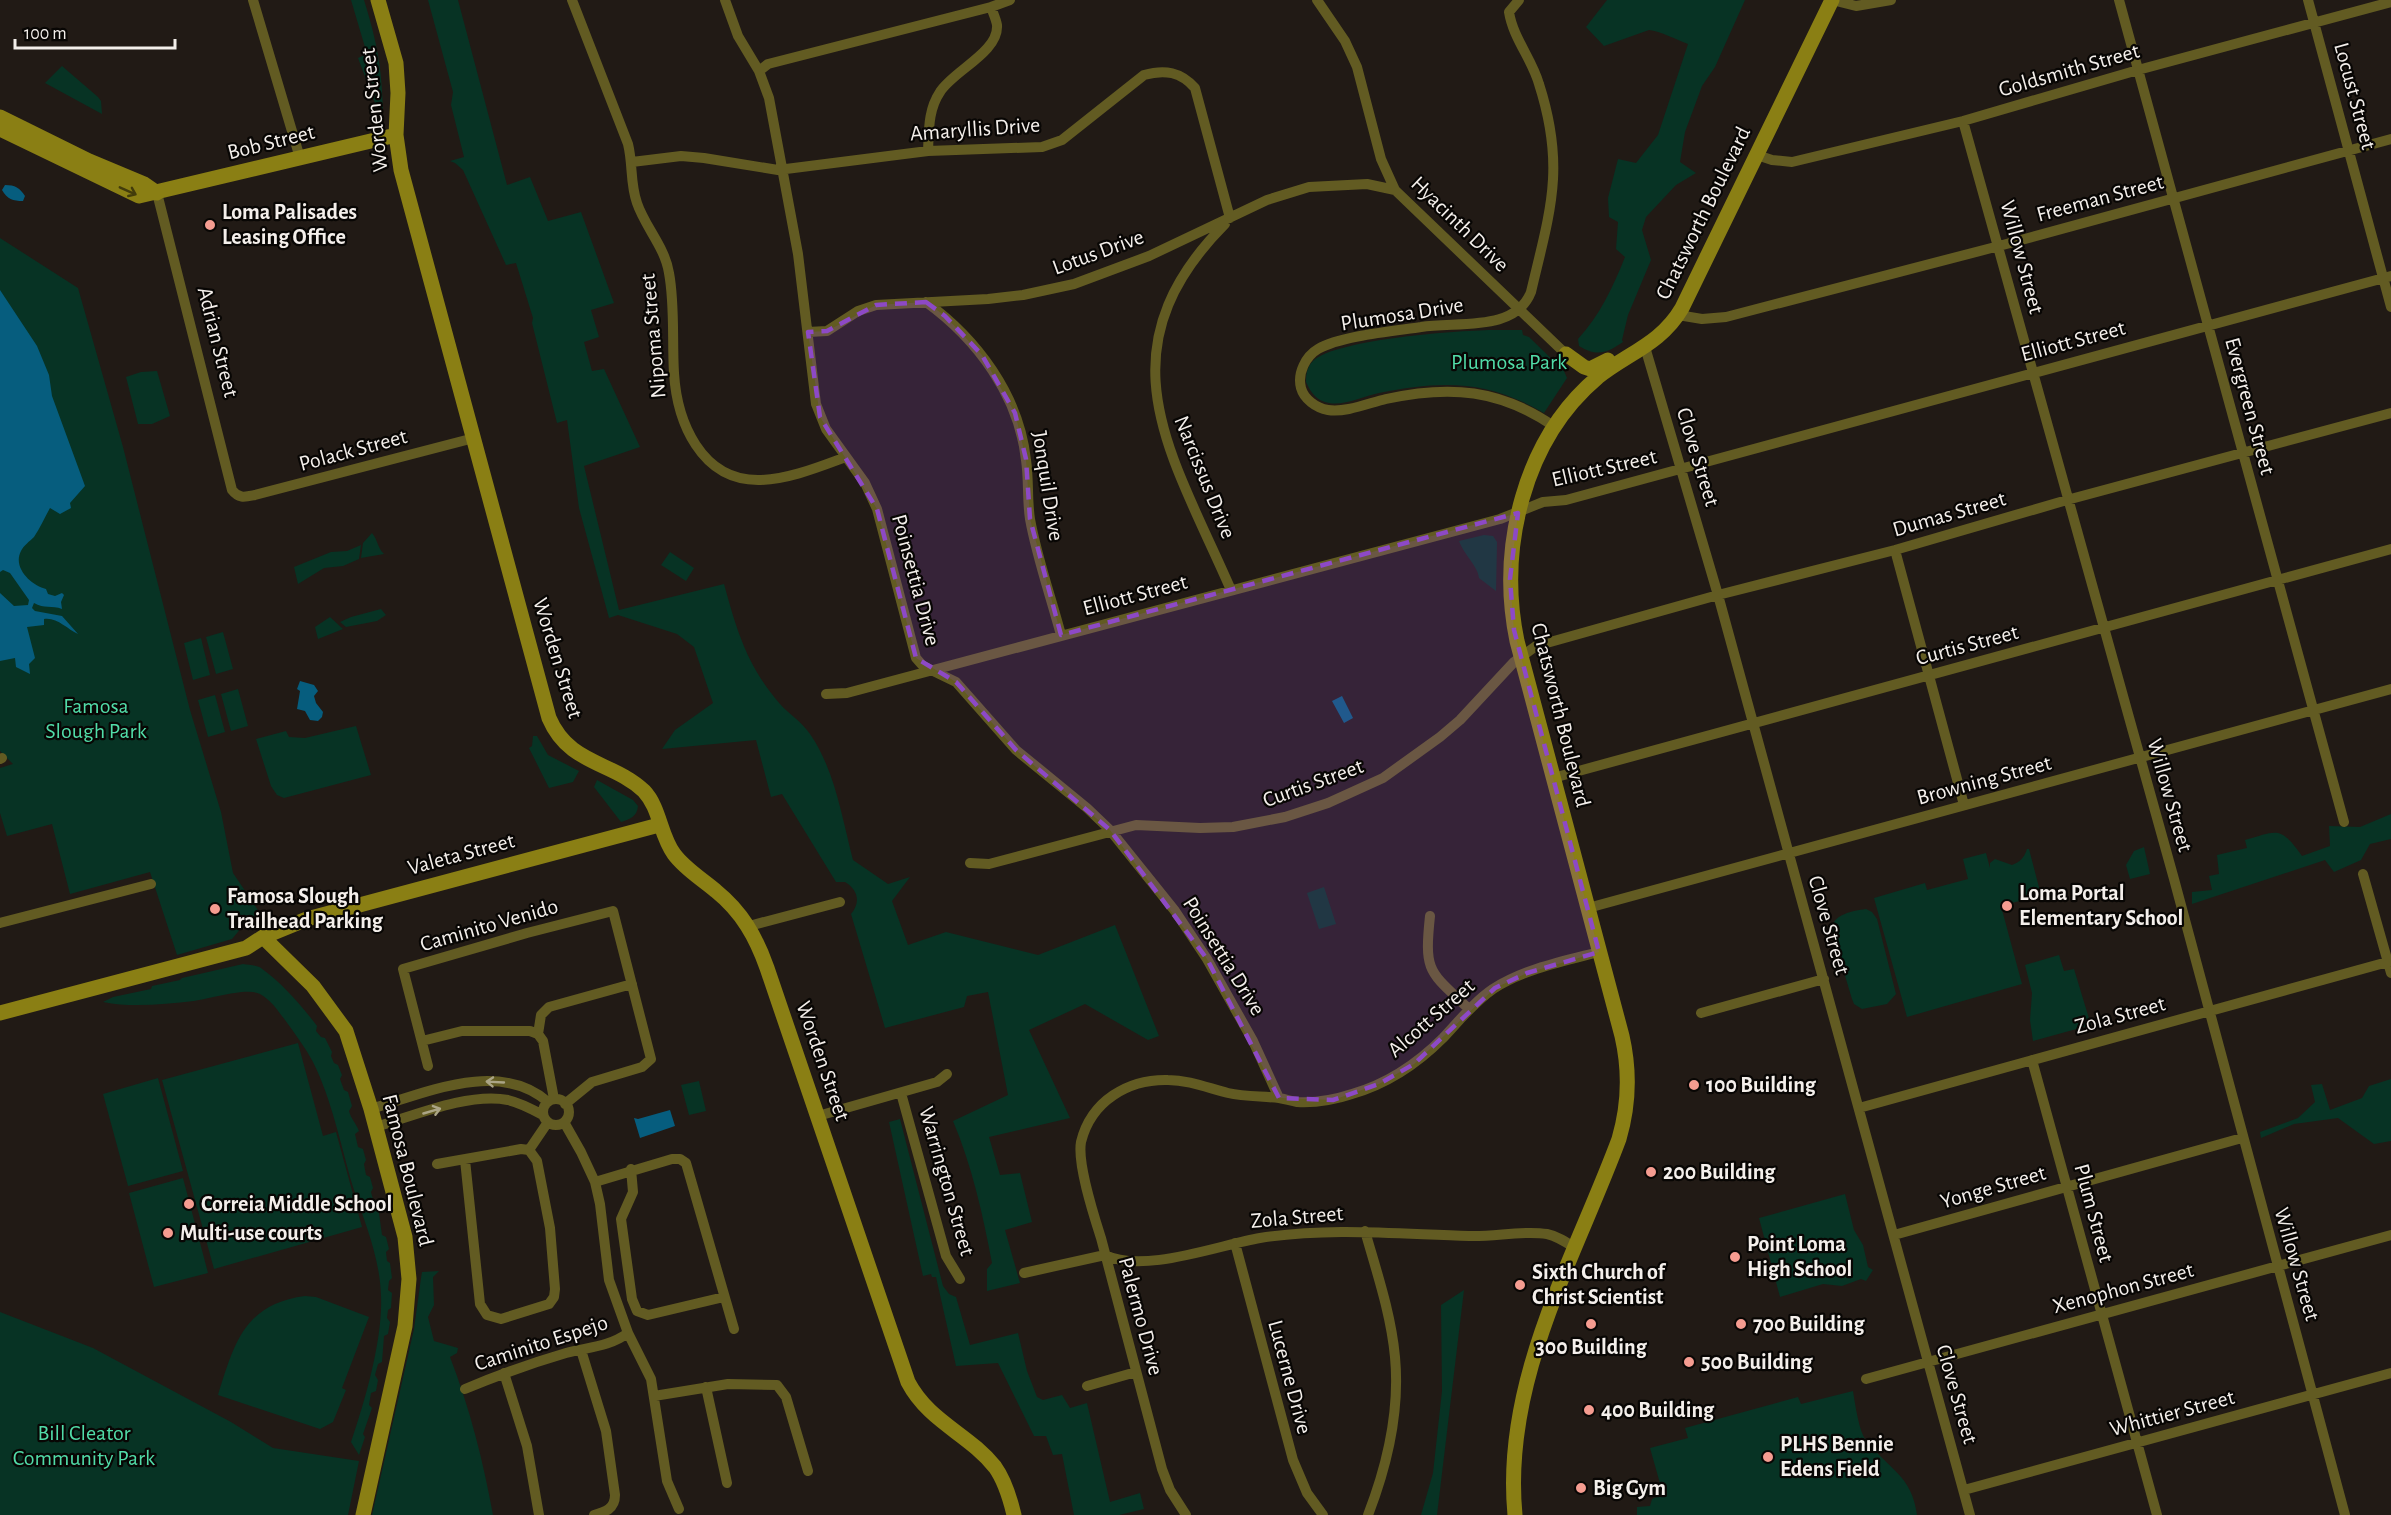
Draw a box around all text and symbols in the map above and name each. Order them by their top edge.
scale bar [15,12,176,50]
text: 100 m [24,25,67,43]
street label: Goldsmith Street [1996,39,2142,101]
street label: Locust Street [2330,40,2380,152]
street label: Worden Street [357,47,391,173]
street label: Amaryllis Drive [909,113,1041,145]
street label: Bob Street [225,121,317,163]
street label: Chatsworth Boulevard [1652,123,1754,303]
street label: Freeman Street [2034,170,2166,226]
street label: Hyacinth Drive [1407,172,1513,276]
one-way arrow [119,186,137,198]
street label: Willow Street [1996,198,2048,316]
place label: Loma Palisades Leasing Office [222,201,357,248]
marker: Loma Palisades Leasing Office [203,218,217,232]
street label: Lotus Drive [1049,225,1147,279]
street label: Nipoma Street [637,273,669,399]
street label: Adrian Street [194,285,242,399]
street label: Plumosa Drive [1339,293,1465,335]
street label: Elliott Street [2018,317,2128,365]
street label: Evergreen Street [2221,335,2279,477]
park label: Plumosa Park [1451,351,1567,373]
street label: Clove Street [1673,405,1723,509]
street label: Narcissus Drive [1170,412,1240,542]
street label: Polack Street [297,425,409,475]
street label: Jonquil Drive [1028,430,1068,542]
street label: Elliott Street [1549,445,1659,491]
street label: Dumas Street [1890,487,2008,541]
street label: Poinsettia Drive [888,512,944,648]
street label: Elliott Street [1080,571,1190,619]
street label: Worden Street [529,595,587,721]
street label: Chatsworth Boulevard [1527,621,1595,809]
street label: Curtis Street [1913,621,2021,669]
park label: Famosa Slough Park [45,695,147,742]
street label: Willow Street [2143,736,2197,854]
street label: Browning Street [1914,751,2054,809]
street label: Curtis Street [1260,755,1366,811]
street label: Valeta Street [405,829,517,879]
street label: Clove Street [1804,873,1854,977]
place label: Loma Portal Elementary School [2019,882,2183,930]
place label: Famosa Slough Trailhead Parking [227,885,384,932]
street label: Poinsettia Drive [1179,893,1269,1019]
street label: Caminito Venido [417,895,561,955]
marker: Loma Portal Elementary School [2000,899,2014,913]
marker: Famosa Slough Trailhead Parking [208,902,222,916]
street label: Alcott Street [1383,975,1479,1061]
street label: Zola Street [2072,992,2168,1038]
street label: Worden Street [792,998,854,1124]
place label: 100 Building [1706,1074,1817,1096]
one-way arrow [486,1076,506,1087]
marker: 100 Building [1687,1078,1701,1092]
street label: Famosa Boulevard [378,1092,438,1248]
street label: Warrington Street [915,1104,979,1258]
one-way arrow [422,1105,441,1116]
place label: 200 Building [1663,1161,1776,1183]
street label: Yonge Street [1938,1161,2048,1213]
street label: Plum Street [2070,1161,2118,1265]
marker: 200 Building [1644,1165,1658,1179]
place label: Correia Middle School [201,1193,392,1215]
marker: Correia Middle School [182,1197,196,1211]
street label: Zola Street [1250,1202,1344,1232]
street label: Willow Street [2270,1205,2324,1323]
place label: Multi-use courts [180,1222,322,1244]
marker: Multi-use courts [161,1226,175,1240]
place label: Point Loma High School [1747,1233,1852,1280]
marker: Point Loma High School [1728,1250,1742,1264]
street label: Palermo Drive [1115,1254,1167,1378]
street label: Xenophon Street [2050,1259,2196,1317]
place label: Sixth Church of Christ Scientist [1532,1261,1666,1308]
marker: Sixth Church of Christ Scientist [1513,1278,1527,1292]
street label: Caminito Espejo [472,1311,610,1375]
place label: 700 Building [1753,1313,1865,1335]
marker: 300 Building [1584,1317,1598,1331]
marker: 700 Building [1734,1317,1748,1331]
street label: Lucerne Drive [1264,1318,1316,1436]
place label: 300 Building [1535,1336,1648,1358]
street label: Clove Street [1932,1342,1982,1446]
place label: 500 Building [1701,1351,1813,1373]
marker: 500 Building [1682,1355,1696,1369]
street label: Whittier Street [2107,1386,2237,1440]
place label: 400 Building [1601,1399,1715,1421]
marker: 400 Building [1582,1403,1596,1417]
park label: Bill Cleator Community Park [13,1422,155,1469]
place label: PLHS Bennie Edens Field [1780,1433,1894,1480]
marker: PLHS Bennie Edens Field [1761,1450,1775,1464]
place label: Big Gym [1593,1477,1666,1500]
marker: Big Gym [1574,1481,1588,1495]

